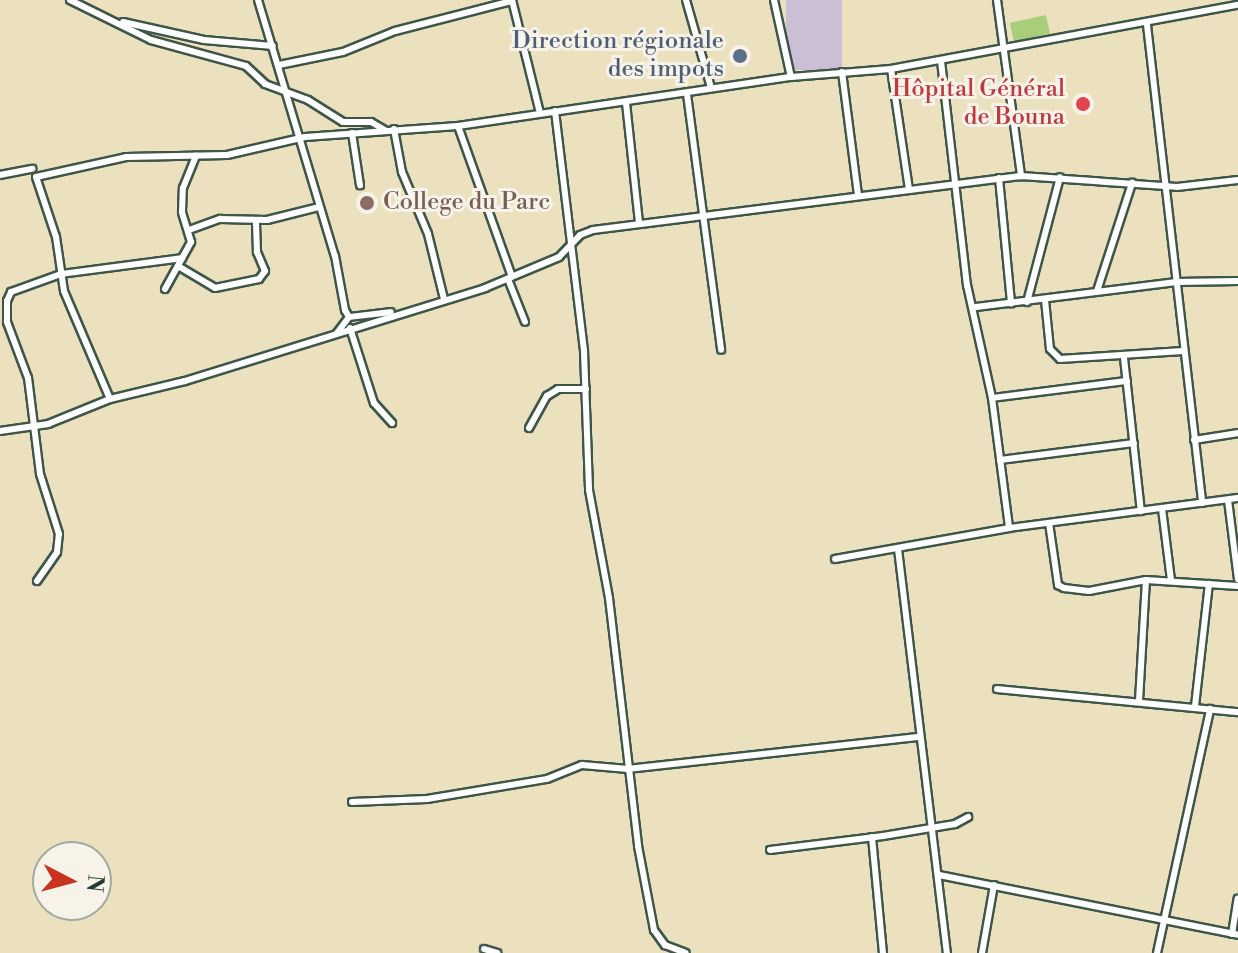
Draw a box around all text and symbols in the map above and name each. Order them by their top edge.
place label: Direction régionale des impots [512,28,724,84]
marker: Direction régionale des impots [731,47,749,65]
place label: Hôpital Général de Bouna [892,76,1065,132]
marker: Hôpital Général de Bouna [1072,93,1094,115]
place label: College du Parc [383,189,550,217]
marker: College du Parc [358,194,376,212]
north arrow [32,841,112,921]
text: N [80,873,109,893]

